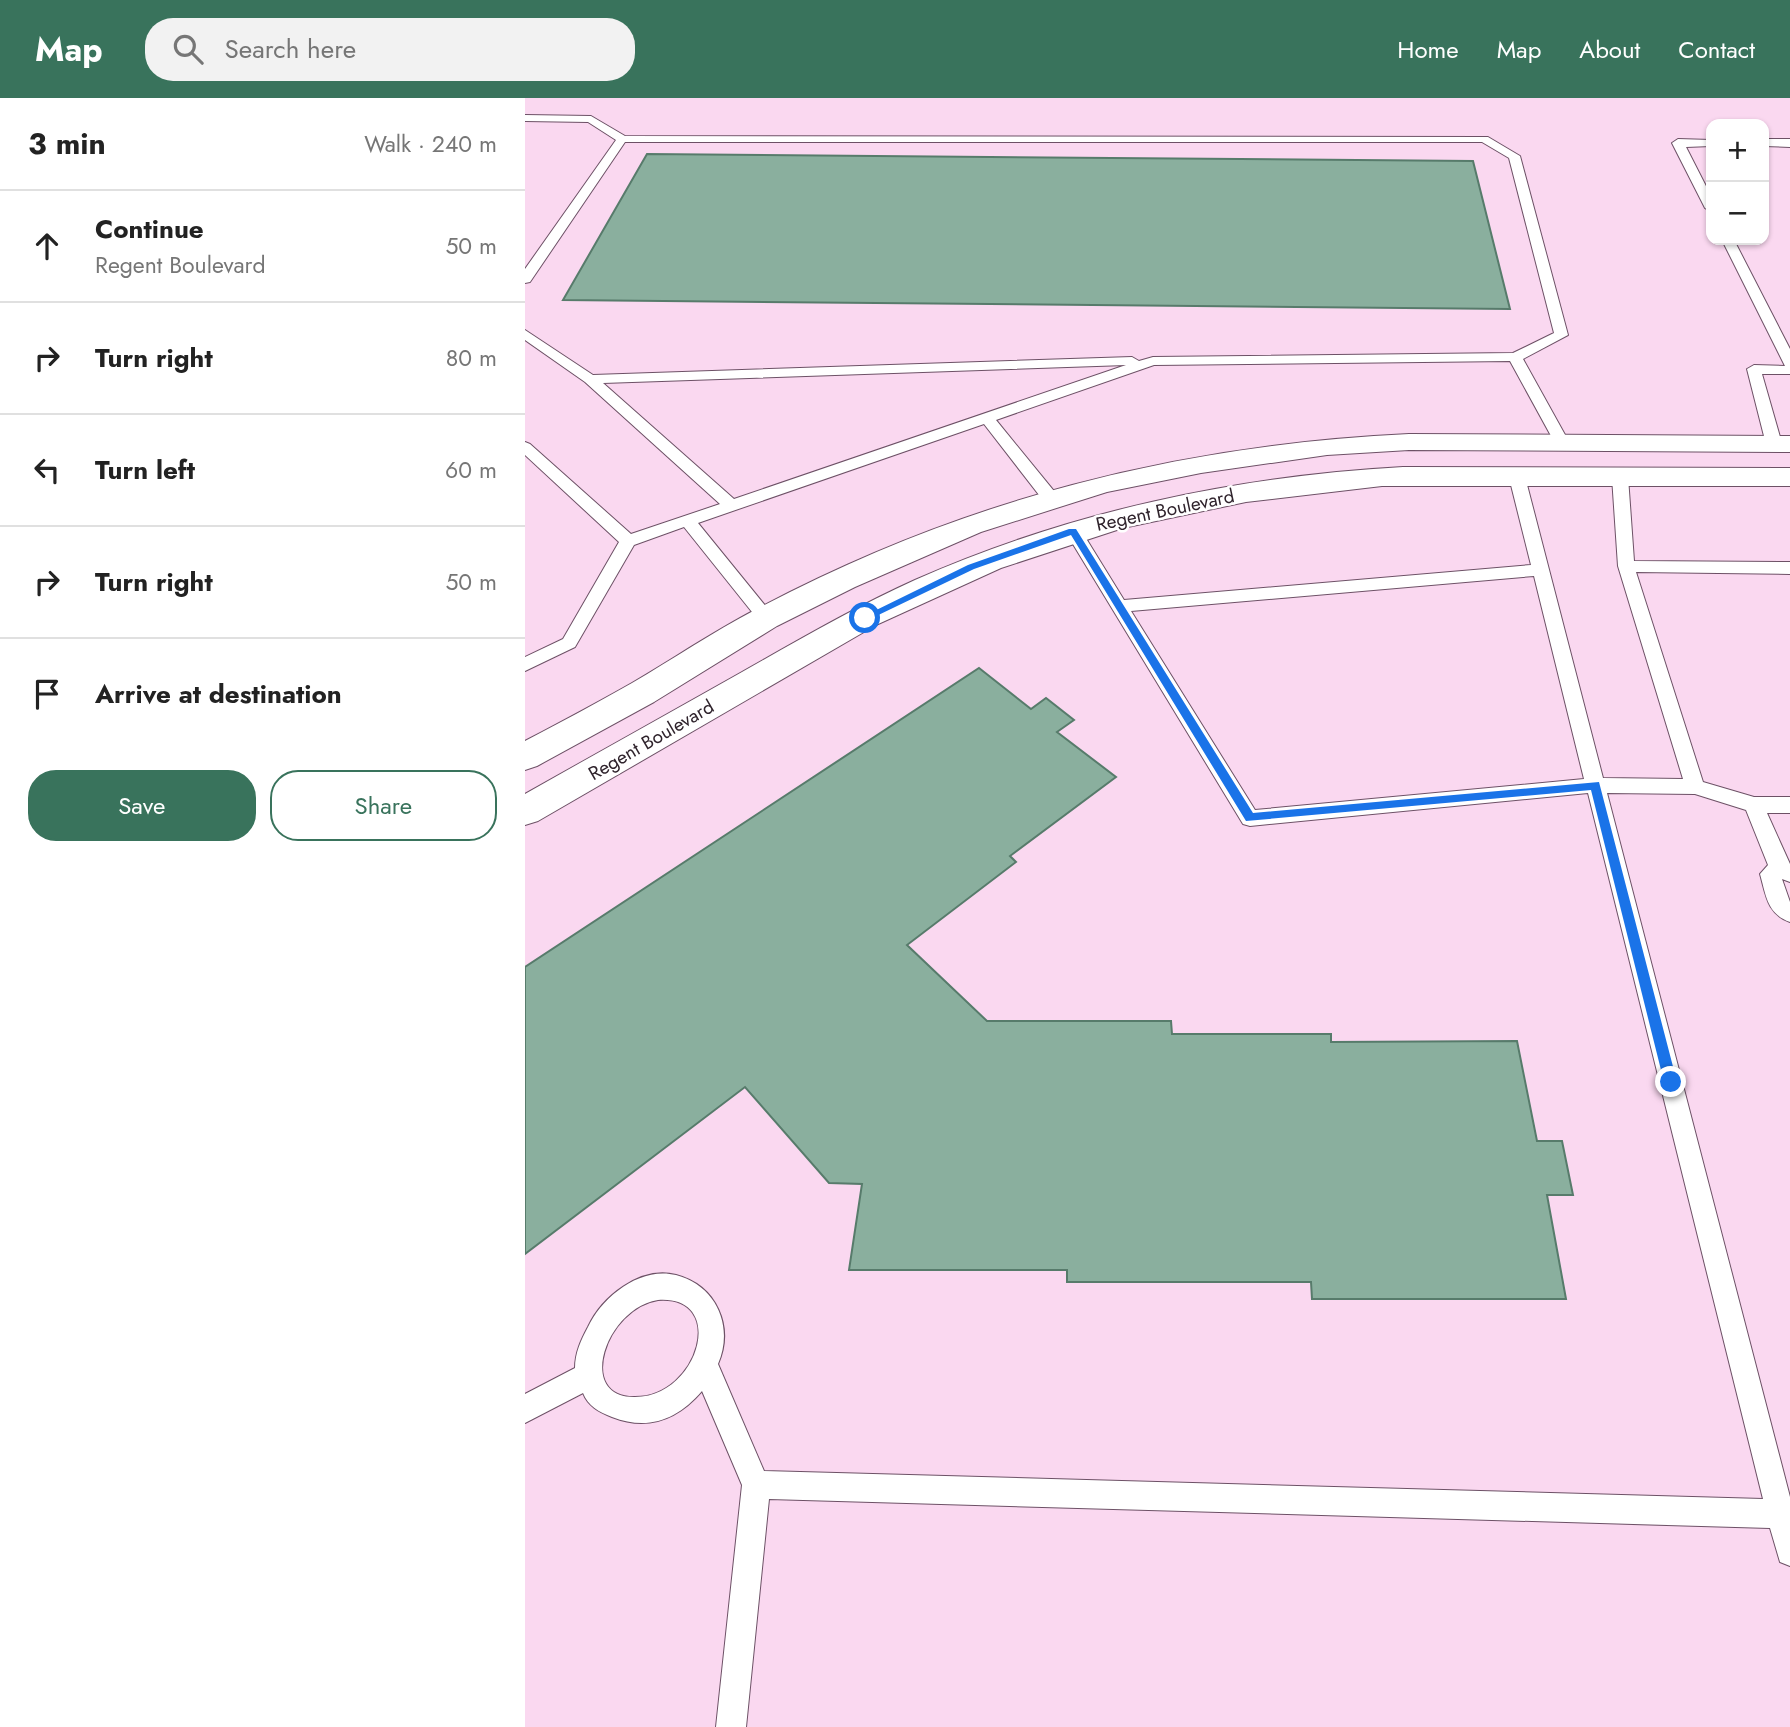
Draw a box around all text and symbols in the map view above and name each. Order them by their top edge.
search box [145,18,635,81]
text: Map [35,26,103,73]
icon: search [169,30,207,68]
text: Search here [225,30,356,68]
text: Home [1397,32,1459,67]
text: Map [1497,32,1541,67]
text: About [1579,32,1640,67]
text: Contact [1678,32,1755,67]
map controls [1706,119,1769,245]
button: + [1706,119,1769,182]
text: 3 min [28,122,106,165]
text: Walk · 240 m [364,127,497,161]
button: − [1706,182,1769,245]
text: Continue [95,210,204,248]
icon: ahead [28,227,66,265]
text: 50 m [445,229,497,263]
text: Regent Boulevard [95,248,266,282]
icon: right [28,339,66,377]
text: Turn right [95,339,213,377]
text: 80 m [446,341,497,375]
icon: left [28,451,66,489]
text: Turn left [95,451,195,489]
text: 60 m [445,453,497,487]
street label: Regent Boulevard [1093,482,1237,538]
icon: right [28,563,66,601]
text: Turn right [95,563,213,601]
text: 50 m [445,565,497,599]
route start [849,602,880,633]
icon: arrive [28,675,66,713]
text: Arrive at destination [95,675,342,713]
street label: Regent Boulevard [583,693,719,787]
button: Save [28,770,256,841]
button: Share [270,770,497,841]
route end [1655,1066,1686,1097]

